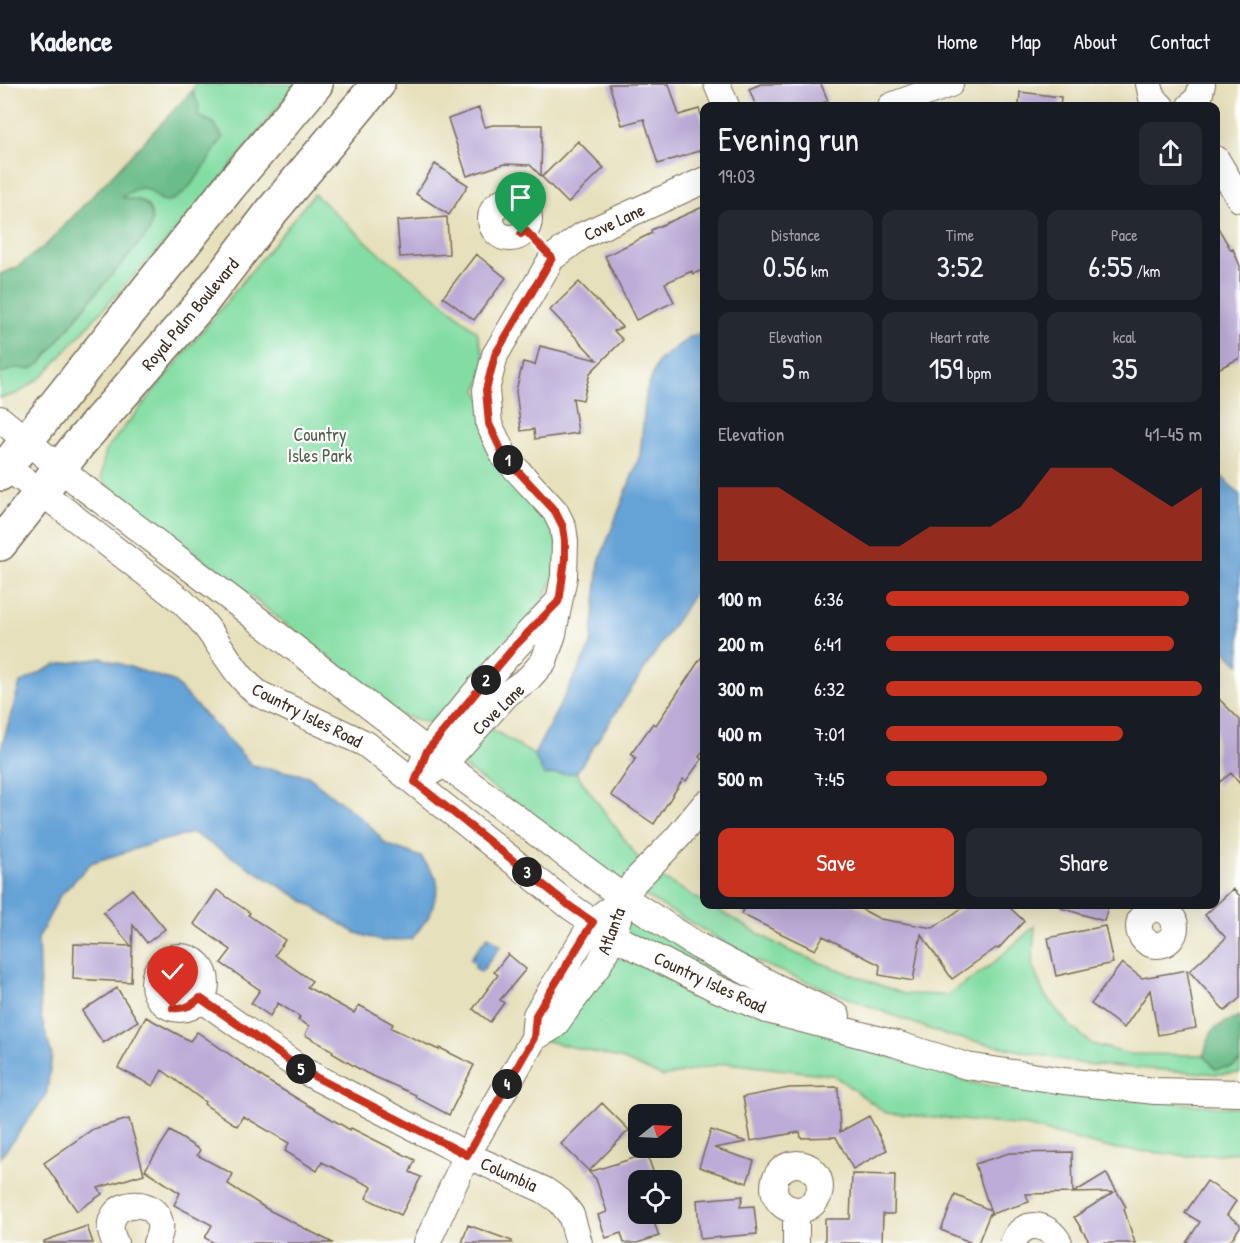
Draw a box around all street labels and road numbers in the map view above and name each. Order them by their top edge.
street label: Cove Lane [579,197,649,247]
street label: Royal Palm Boulevard [136,252,244,376]
street label: Country Isles Road [247,676,367,754]
street label: Cove Lane [466,678,530,740]
street label: Atlanta [591,904,631,958]
street label: Country Isles Road [650,945,770,1019]
street label: Columbia [477,1150,541,1198]

